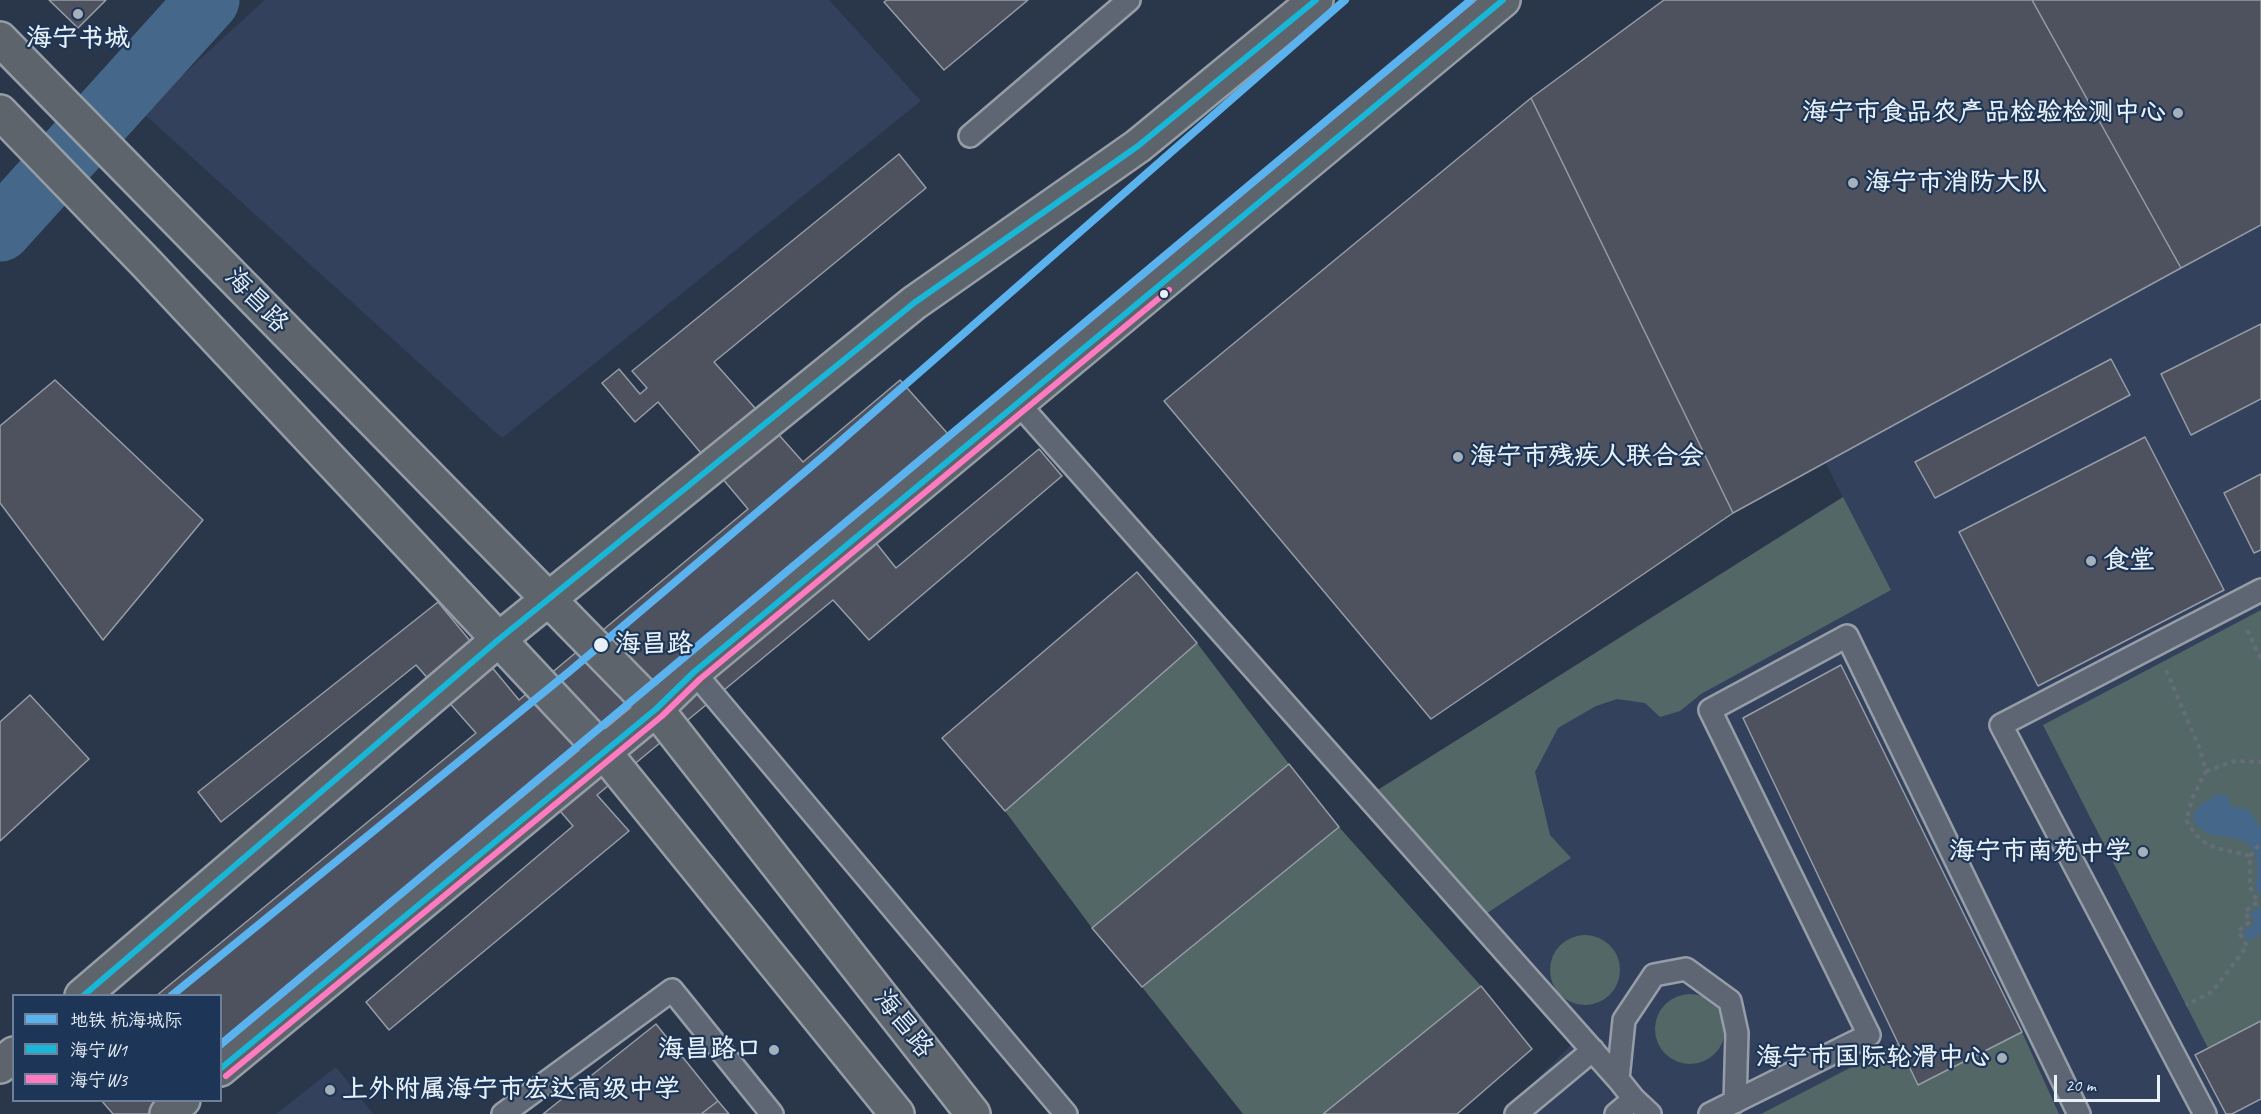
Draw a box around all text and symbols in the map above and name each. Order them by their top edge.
marker: 海宁书城 [71,7,85,21]
place label: 海宁书城 [26,23,130,55]
place label: 海宁市食品农产品检验检测中心 [1802,97,2166,129]
marker: 海宁市食品农产品检验检测中心 [2171,106,2185,120]
place label: 海宁市消防大队 [1865,167,2047,199]
marker: 海宁市消防大队 [1846,176,1860,190]
street label: 海昌路 [218,262,294,340]
unlabelled marker [1158,288,1170,300]
place label: 海宁市残疾人联合会 [1470,441,1704,473]
marker: 海宁市残疾人联合会 [1451,450,1465,464]
place label: 食堂 [2103,545,2155,577]
marker: 食堂 [2084,554,2098,568]
place label: 海昌路 [615,629,693,661]
marker: 海昌路 [592,636,610,654]
place label: 海宁市南苑中学 [1949,836,2131,868]
marker: 海宁市南苑中学 [2136,845,2150,859]
street label: 海昌路 [867,984,939,1064]
legend [12,994,222,1102]
text: 地铁 杭海城际 [70,1009,182,1031]
place label: 海昌路口 [658,1034,762,1066]
text: 海宁W1 [70,1039,127,1061]
place label: 海宁市国际轮滑中心 [1756,1042,1990,1074]
marker: 海昌路口 [767,1043,781,1057]
marker: 海宁市国际轮滑中心 [1995,1051,2009,1065]
scale bar [2057,1063,2164,1101]
text: 海宁W3 [70,1069,127,1091]
place label: 上外附属海宁市宏达高级中学 [342,1074,680,1106]
text: 20 m [2065,1074,2096,1096]
marker: 上外附属海宁市宏达高级中学 [323,1083,337,1097]

